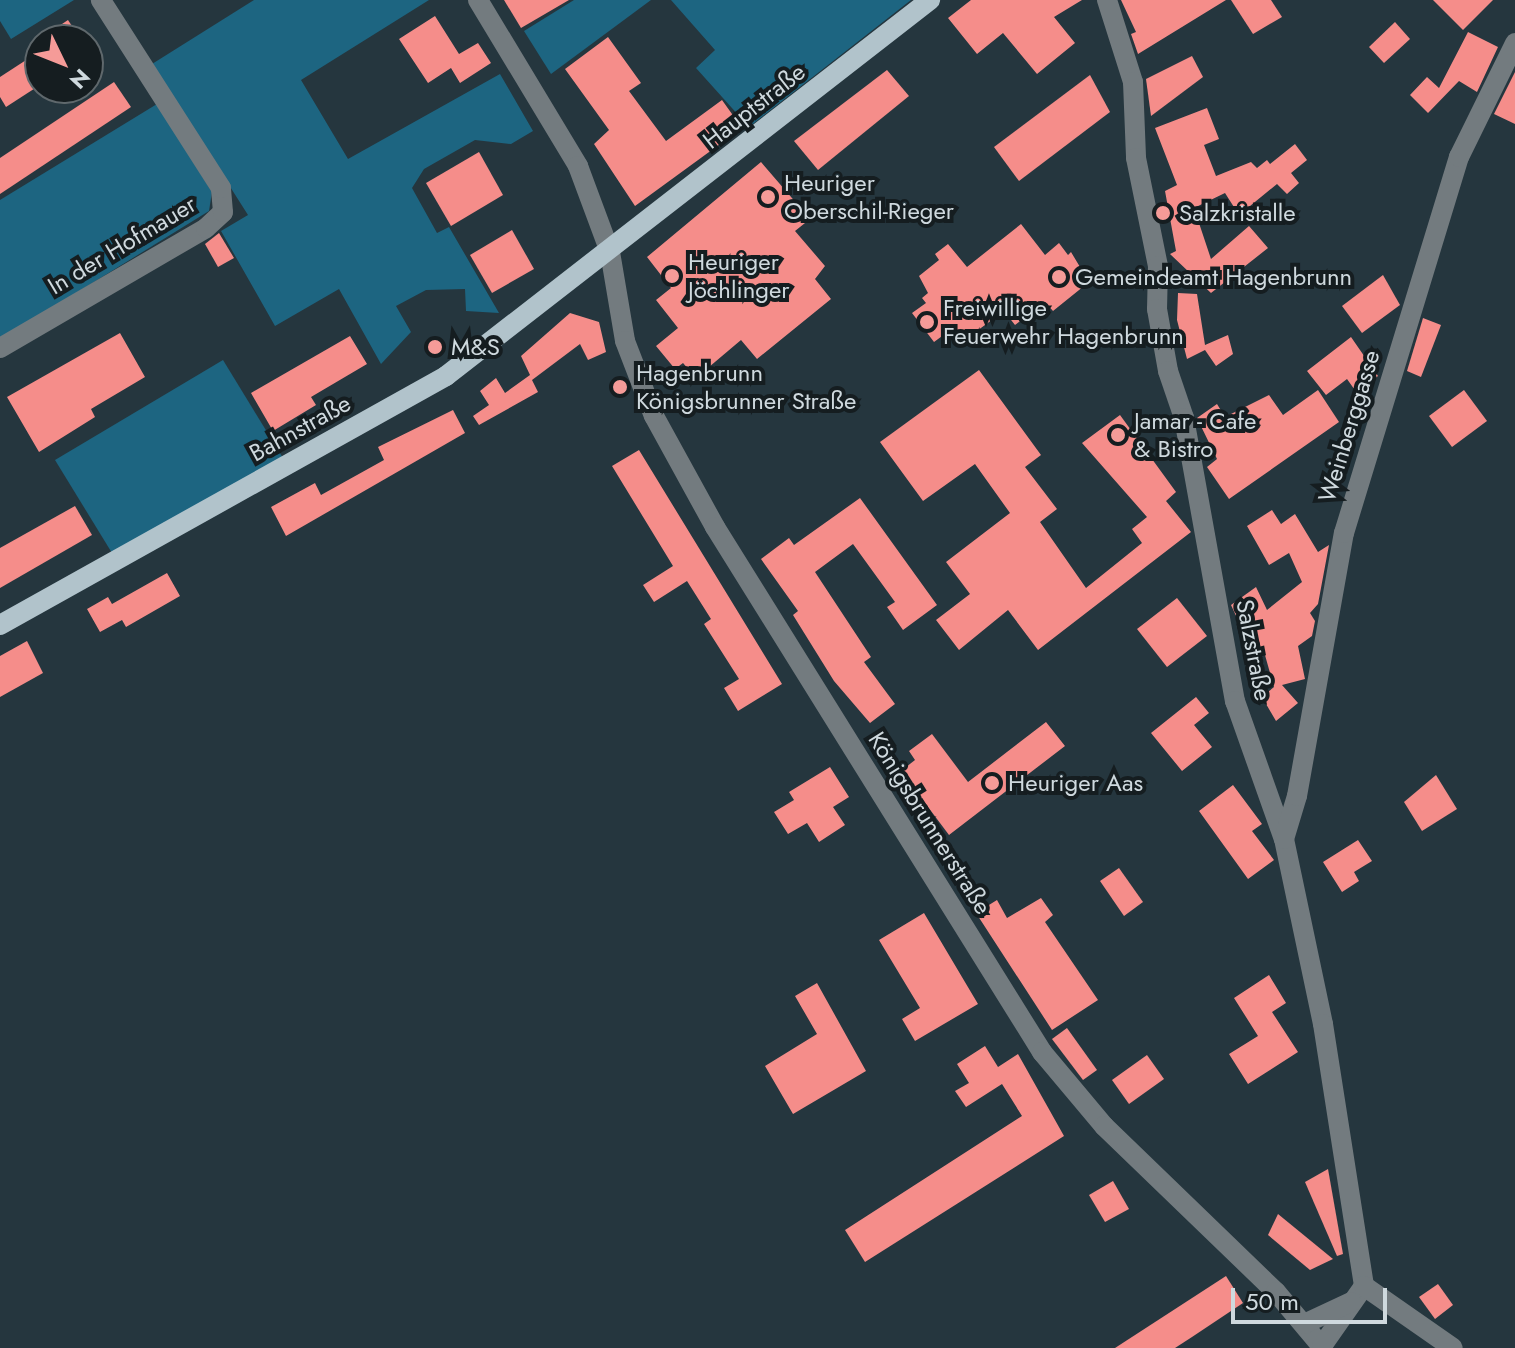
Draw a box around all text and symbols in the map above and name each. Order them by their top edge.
north arrow [24,24,104,104]
street label: Hauptstraße [697,57,811,155]
text: N [62,62,98,96]
place label: Heuriger Oberschil-Rieger [784,169,954,225]
marker: Heuriger Oberschil-Rieger [759,188,777,206]
street label: In der Hofmauer [43,189,201,301]
place label: Salzkristalle [1179,199,1296,227]
marker: Salzkristalle [1154,204,1172,222]
place label: Heuriger Jöchlinger [688,248,790,304]
place label: Gemeindeamt Hagenbrunn [1075,263,1352,291]
marker: Heuriger Jöchlinger [663,267,681,285]
marker: Gemeindeamt Hagenbrunn [1050,268,1068,286]
place label: Freiwillige Feuerwehr Hagenbrunn [943,294,1184,350]
marker: Freiwillige Feuerwehr Hagenbrunn [918,313,936,331]
place label: M&S [451,333,500,361]
marker: M&S [426,338,444,356]
street label: Weinberggasse [1312,346,1386,506]
place label: Hagenbrunn Königsbrunner Straße [636,359,856,415]
marker: Hagenbrunn Königsbrunner Straße [611,378,629,396]
street label: Bahnstraße [244,388,356,468]
place label: Jamar - Cafe & Bistro [1134,407,1256,463]
marker: Jamar - Cafe & Bistro [1109,426,1127,444]
street label: Salzstraße [1230,597,1278,703]
street label: Königsbrunnerstraße [862,727,998,919]
place label: Heuriger Aas [1008,769,1143,797]
marker: Heuriger Aas [983,774,1001,792]
scale bar [1235,1272,1391,1322]
text: 50 m [1245,1284,1299,1319]

